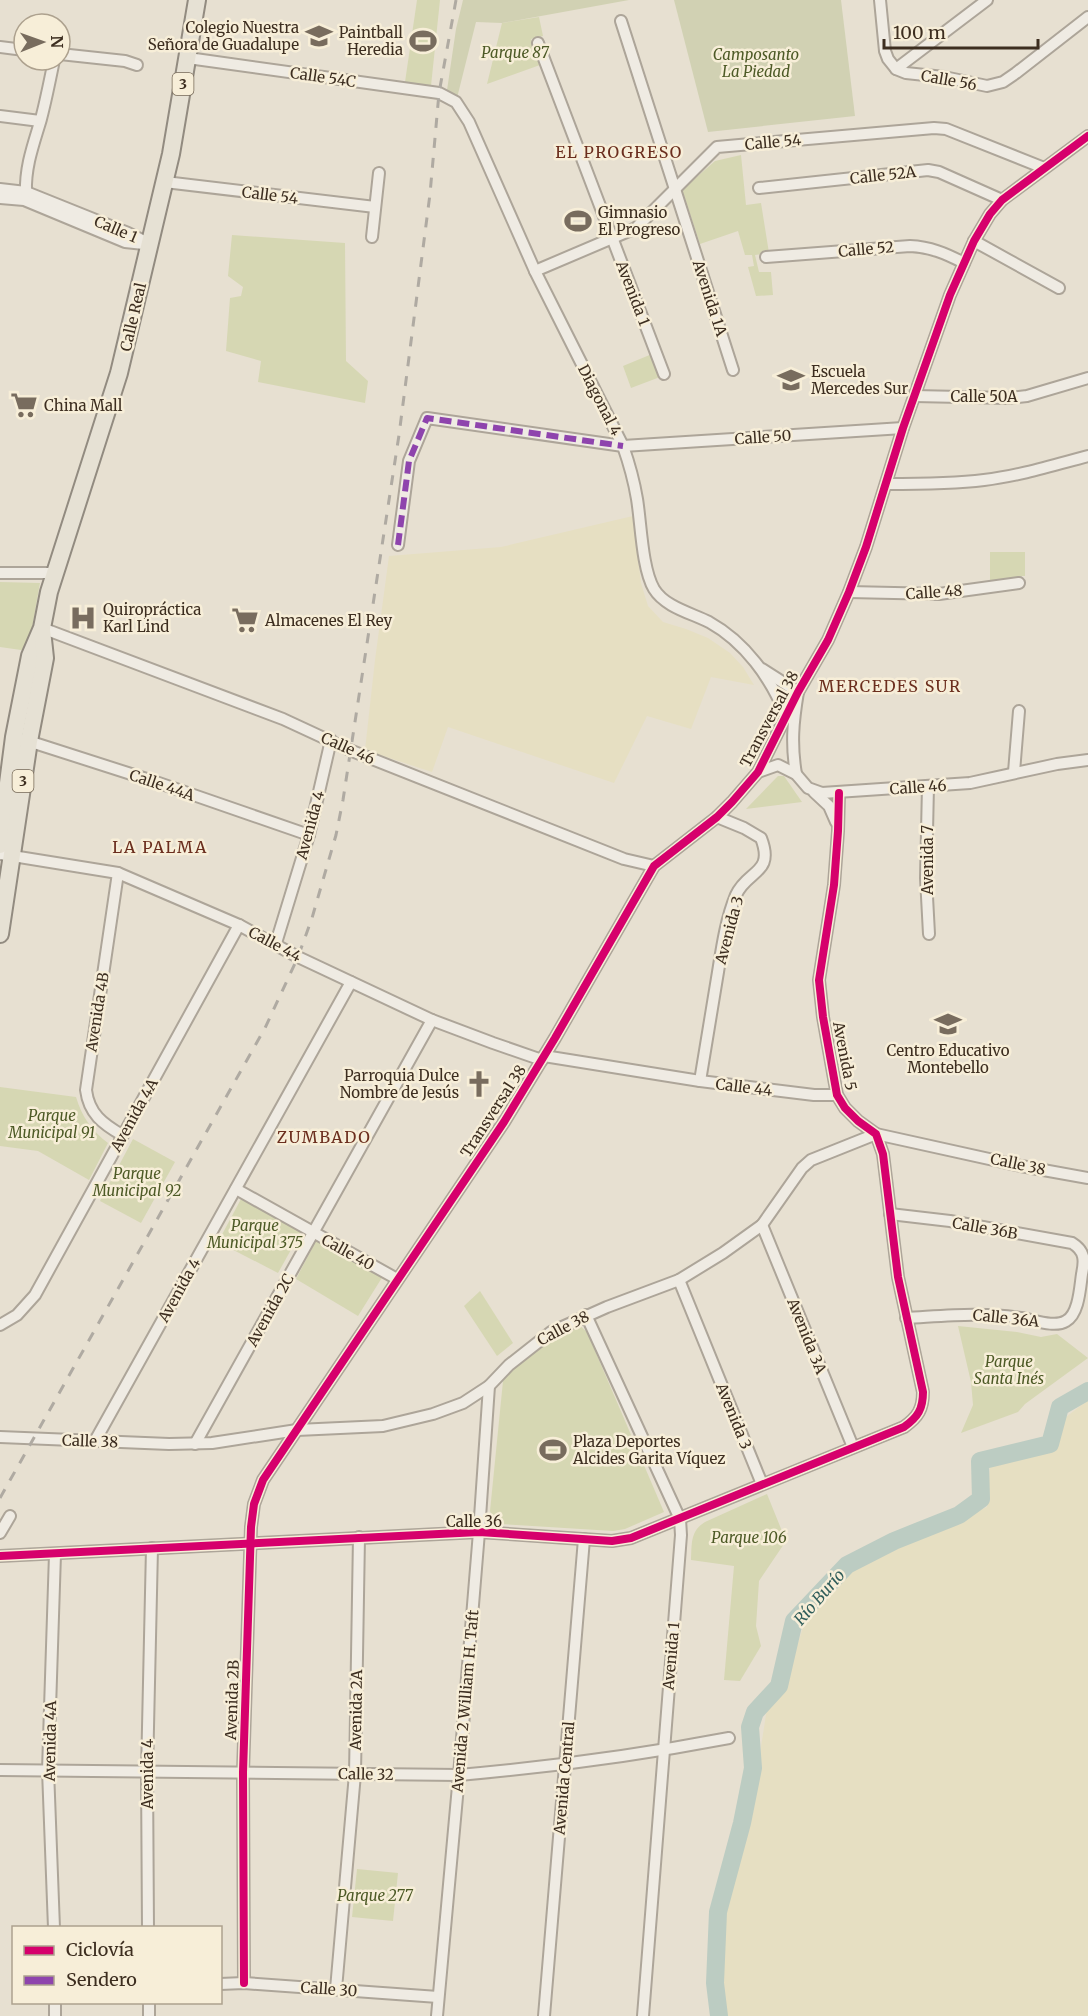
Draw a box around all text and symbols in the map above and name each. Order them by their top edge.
north arrow [12,12,72,72]
scale bar [884,12,1038,50]
place label: Colegio Nuestra Señora de Guadalupe [148,18,299,54]
school or university icon: Colegio Nuestra Señora de Guadalupe [304,21,334,51]
text: 100 m [893,21,946,44]
place label: Paintball Heredia [339,23,403,59]
sports icon: Paintball Heredia [408,26,438,56]
text: N [47,35,67,49]
park label: Parque 87 [481,43,550,62]
park label: Camposanto La Piedad [713,45,799,81]
street label: Calle 54C [289,63,357,91]
street label: Calle 56 [920,66,978,94]
road number: 3 [172,73,194,95]
street label: Calle 54 [744,130,802,154]
district label: EL PROGRESO [555,142,683,162]
street label: Calle 52A [849,162,917,188]
street label: Calle 54 [241,182,299,208]
place label: Gimnasio El Progreso [598,203,681,239]
sports icon: Gimnasio El Progreso [563,206,593,236]
street label: Calle 1 [91,211,141,247]
street label: Calle 52 [837,237,895,261]
street label: Avenida 1 [612,257,654,328]
street label: Avenida 1A [688,257,731,339]
street label: Calle Real [116,281,150,353]
street label: Diagonal 4 [574,361,626,439]
place label: Escuela Mercedes Sur [811,362,908,398]
school or university icon: Escuela Mercedes Sur [776,365,806,395]
street label: Calle 50A [950,387,1018,406]
supermarket icon: China Mall [9,390,39,420]
place label: China Mall [44,396,123,415]
street label: Calle 50 [734,426,792,448]
street label: Calle 48 [905,581,963,603]
place label: Quiropráctica Karl Lind [103,600,201,636]
hospital icon: Quiropráctica Karl Lind [68,603,98,633]
supermarket icon: Almacenes El Rey [230,605,260,635]
place label: Almacenes El Rey [264,611,393,630]
street label: Transversal 38 [736,668,802,770]
district label: MERCEDES SUR [818,676,962,696]
street label: Calle 46 [318,728,378,768]
street label: Calle 44A [127,765,197,805]
road number: 3 [12,770,34,792]
street label: Calle 46 [889,776,947,798]
street label: Avenida 4 [291,788,328,863]
street label: Avenida 7 [918,825,937,896]
district label: LA PALMA [112,837,208,857]
street label: Avenida 3 [711,894,747,967]
street label: Calle 44 [245,922,305,966]
street label: Avenida 4B [81,971,113,1054]
school or university icon: Centro Educativo Montebello [933,1009,963,1039]
street label: Avenida 5 [829,1019,861,1092]
place label: Centro Educativo Montebello [887,1041,1010,1077]
street label: Transversal 38 [456,1061,530,1161]
place label: Parroquia Dulce Nombre de Jesús [340,1066,459,1102]
church icon: Parroquia Dulce Nombre de Jesús [464,1069,494,1099]
street label: Calle 44 [714,1074,774,1100]
street label: Avenida 4A [106,1075,162,1156]
park label: Parque Municipal 91 [8,1106,95,1142]
district label: ZUMBADO [277,1127,371,1147]
street label: Calle 38 [989,1149,1047,1179]
park label: Parque Municipal 92 [92,1164,181,1200]
street label: Calle 36B [951,1213,1019,1243]
park label: Parque Municipal 375 [206,1216,303,1252]
street label: Calle 40 [318,1230,378,1274]
street label: Avenida 4 [153,1255,204,1326]
street label: Avenida 2C [242,1270,298,1350]
street label: Avenida 3A [783,1294,831,1377]
street label: Calle 36A [972,1305,1041,1331]
street label: Calle 38 [534,1306,592,1350]
park label: Parque Santa Inés [974,1352,1044,1388]
street label: Avenida 3 [712,1379,756,1452]
street label: Calle 38 [62,1431,118,1451]
place label: Plaza Deportes Alcides Garita Víquez [572,1432,725,1468]
sports icon: Plaza Deportes Alcides Garita Víquez [538,1435,568,1465]
street label: Calle 36 [446,1512,502,1531]
park label: Parque 106 [711,1528,787,1547]
water label: Río Burío [789,1565,849,1629]
street label: Avenida 2 William H. Taft [447,1609,482,1794]
street label: Avenida 1 [658,1621,683,1692]
street label: Avenida 2B [221,1660,243,1741]
street label: Avenida 2A [346,1669,366,1752]
street label: Avenida 4A [40,1700,60,1783]
street label: Avenida Central [549,1720,578,1837]
street label: Avenida 4 [138,1739,157,1810]
street label: Calle 32 [338,1764,394,1784]
park label: Parque 277 [337,1886,414,1905]
legend [12,1926,222,2004]
text: Ciclovía [66,1938,134,1961]
text: Sendero [66,1968,137,1991]
street label: Calle 30 [300,1978,358,2000]

